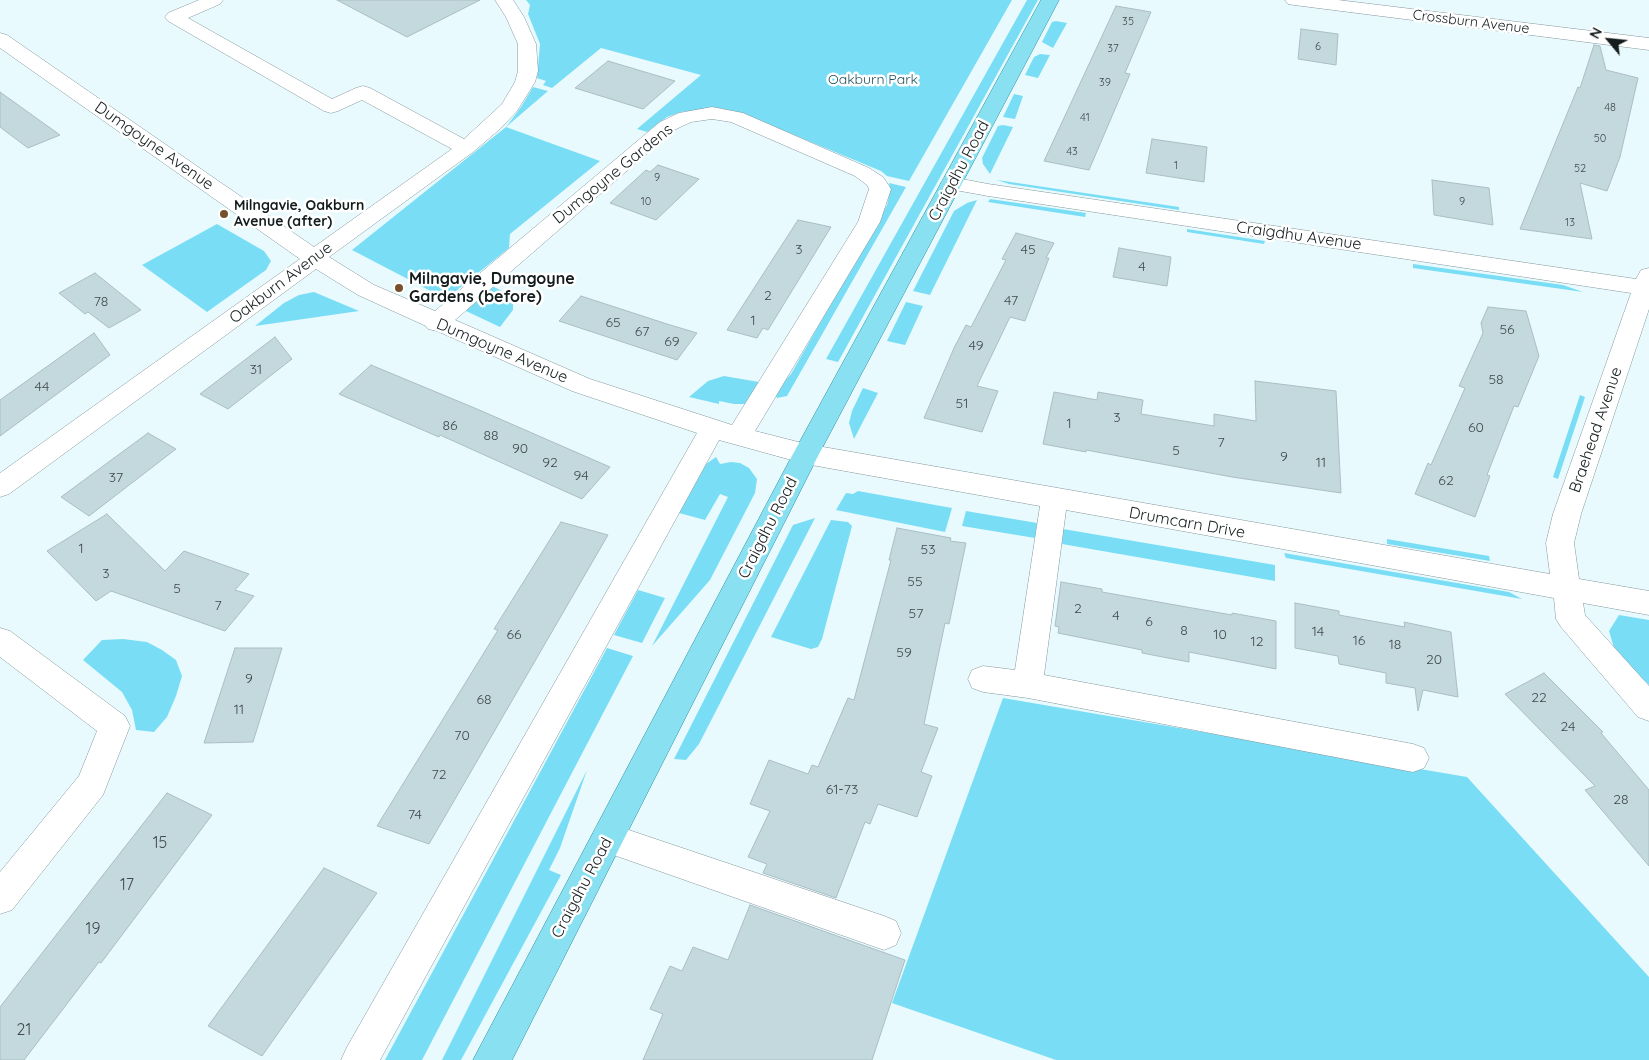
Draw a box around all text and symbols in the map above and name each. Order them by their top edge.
street label: Crossburn Avenue [1412,7,1530,37]
house number: 35 [1122,15,1134,29]
north arrow [1584,15,1634,65]
text: N [1585,24,1606,42]
house number: 6 [1315,40,1321,54]
house number: 37 [1107,42,1119,56]
park label: Oakburn Park [828,72,918,88]
house number: 39 [1099,76,1111,90]
street label: Dumgoyne Avenue [91,98,217,194]
house number: 48 [1604,101,1616,115]
house number: 41 [1080,111,1090,125]
street label: Craigdhu Road [924,117,994,225]
street label: Dumgoyne Gardens [549,120,677,228]
house number: 50 [1594,132,1606,146]
house number: 43 [1066,145,1078,159]
house number: 1 [1174,159,1178,173]
house number: 52 [1574,162,1586,176]
house number: 9 [654,171,660,185]
house number: 10 [641,195,651,209]
house number: 9 [1459,195,1465,209]
place label: Milngavie, Oakburn Avenue (after) [234,198,364,230]
marker: Milngavie, Oakburn Avenue (after) [218,208,230,220]
house number: 13 [1565,216,1575,230]
street label: Craigdhu Avenue [1235,218,1363,254]
street label: Oakburn Avenue [226,238,336,328]
house number: 3 [795,242,803,258]
house number: 45 [1020,242,1036,258]
house number: 4 [1138,259,1146,275]
place label: Milngavie, Dumgoyne Gardens (before) [409,269,575,307]
marker: Milngavie, Dumgoyne Gardens (before) [393,282,405,294]
house number: 2 [764,288,772,304]
house number: 47 [1004,293,1018,309]
house number: 78 [94,294,108,310]
house number: 1 [750,313,756,329]
street label: Dumgoyne Avenue [433,315,571,387]
house number: 65 [605,315,621,331]
house number: 56 [1499,322,1515,338]
house number: 67 [635,324,649,340]
house number: 69 [664,334,680,350]
house number: 49 [969,338,983,354]
house number: 31 [250,362,262,378]
street label: Braehead Avenue [1565,365,1627,495]
house number: 58 [1488,372,1504,388]
house number: 44 [35,379,49,395]
house number: 51 [956,396,968,412]
house number: 3 [1113,410,1121,426]
house number: 1 [1066,416,1072,432]
house number: 86 [442,418,458,434]
house number: 60 [1468,420,1484,436]
house number: 88 [483,428,499,444]
house number: 7 [1217,435,1225,451]
house number: 90 [512,441,528,457]
house number: 5 [1172,443,1180,459]
house number: 9 [1280,449,1288,465]
house number: 92 [542,455,558,471]
house number: 11 [1316,455,1326,471]
house number: 94 [573,468,589,484]
house number: 37 [109,470,123,486]
house number: 62 [1438,473,1454,489]
street label: Craigdhu Road [734,474,802,582]
street label: Drumcarn Drive [1127,503,1247,543]
house number: 1 [78,541,84,557]
house number: 53 [921,542,935,558]
house number: 3 [102,566,110,582]
house number: 55 [907,574,923,590]
house number: 5 [173,581,181,597]
house number: 7 [214,598,222,614]
house number: 2 [1074,601,1082,617]
house number: 57 [909,606,923,622]
house number: 4 [1112,608,1120,624]
house number: 6 [1145,614,1153,630]
house number: 8 [1180,623,1188,639]
house number: 14 [1312,624,1324,640]
house number: 66 [506,627,522,643]
house number: 10 [1213,627,1227,643]
house number: 16 [1353,633,1365,649]
house number: 12 [1251,634,1263,650]
house number: 18 [1389,637,1401,653]
house number: 59 [896,645,912,661]
house number: 20 [1426,652,1442,668]
house number: 9 [245,671,253,687]
house number: 22 [1531,690,1547,706]
house number: 68 [476,692,492,708]
house number: 11 [234,702,244,718]
house number: 24 [1561,719,1575,735]
house number: 70 [454,728,470,744]
house number: 72 [432,767,446,783]
house number: 61-73 [826,782,858,798]
house number: 28 [1613,792,1629,808]
house number: 74 [408,807,422,823]
house number: 15 [153,833,167,853]
street label: Craigdhu Road [547,834,617,942]
house number: 17 [120,875,134,895]
house number: 19 [86,919,100,939]
house number: 21 [17,1020,31,1040]

